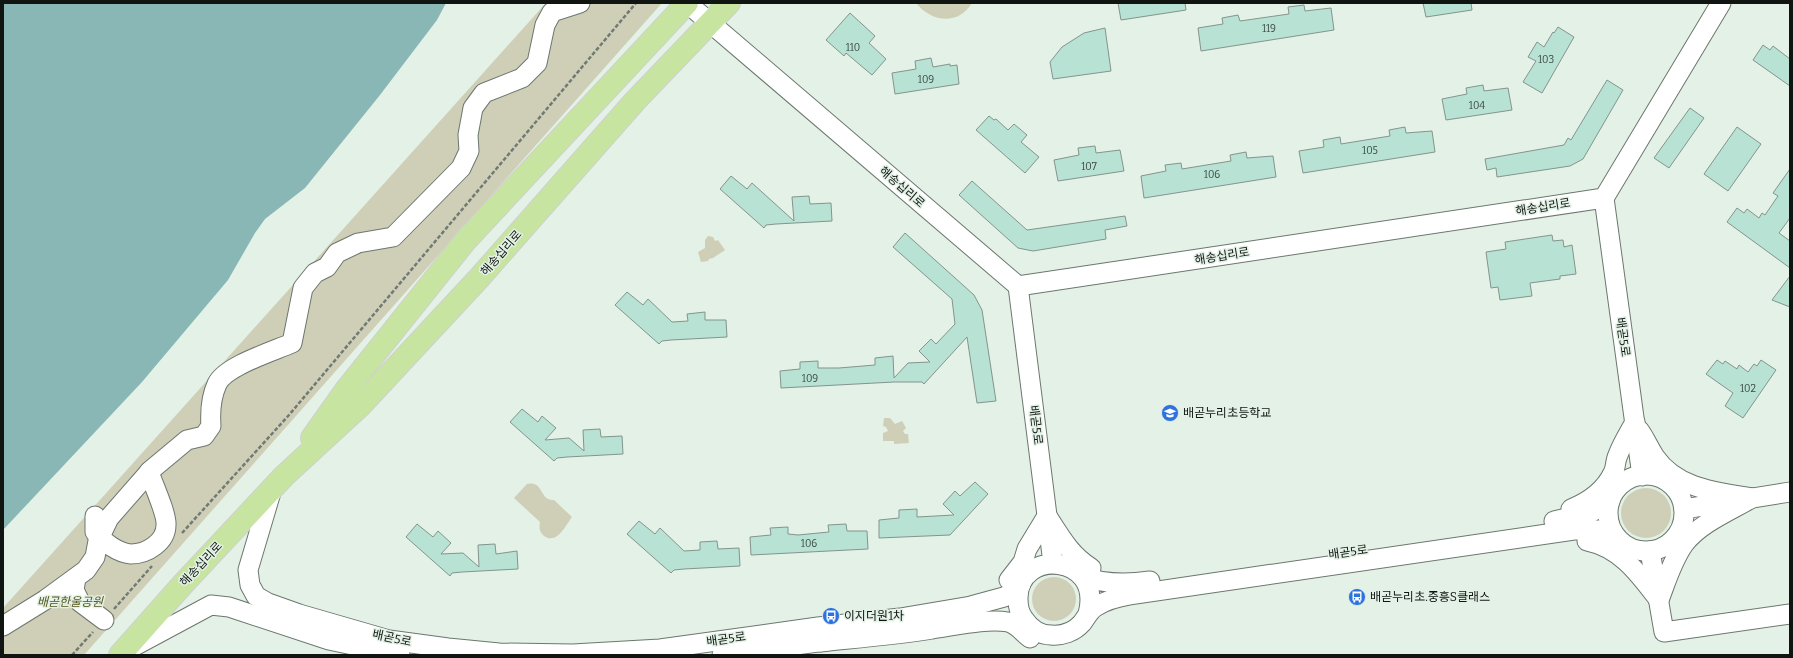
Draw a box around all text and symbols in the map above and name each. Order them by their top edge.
house number: 119 [1262,23,1276,35]
house number: 110 [846,42,860,54]
house number: 103 [1538,54,1554,66]
house number: 109 [918,74,934,86]
house number: 104 [1469,100,1485,112]
house number: 105 [1362,145,1378,157]
house number: 107 [1081,161,1097,173]
street label: 해송십리로 [877,164,927,210]
house number: 106 [1204,169,1220,181]
street label: 해송십리로 [1515,196,1571,218]
street label: 해송십리로 [478,228,524,278]
street label: 해송십리로 [1194,245,1250,267]
street label: 배곧5로 [1613,316,1633,358]
house number: 109 [802,373,818,385]
house number: 102 [1740,383,1756,395]
school or university icon: 배곧누리초등학교 [1160,403,1180,423]
street label: 배곧5로 [1027,405,1045,445]
place label: 배곧누리초등학교 [1183,406,1271,420]
house number: 106 [801,538,817,550]
street label: 해송십리로 [177,539,225,589]
street label: 배곧5로 [1327,542,1369,562]
bus stop icon: 배곧누리초.중흥S클래스 [1347,587,1367,607]
place label: 배곧누리초.중흥S클래스 [1370,590,1490,604]
park label: 배곧한울공원 [37,595,104,609]
bus stop icon: 이지더원1차 [821,606,841,626]
place label: 이지더원1차 [844,609,904,623]
street label: 배곧5로 [371,627,413,649]
street label: 배곧5로 [705,629,747,649]

